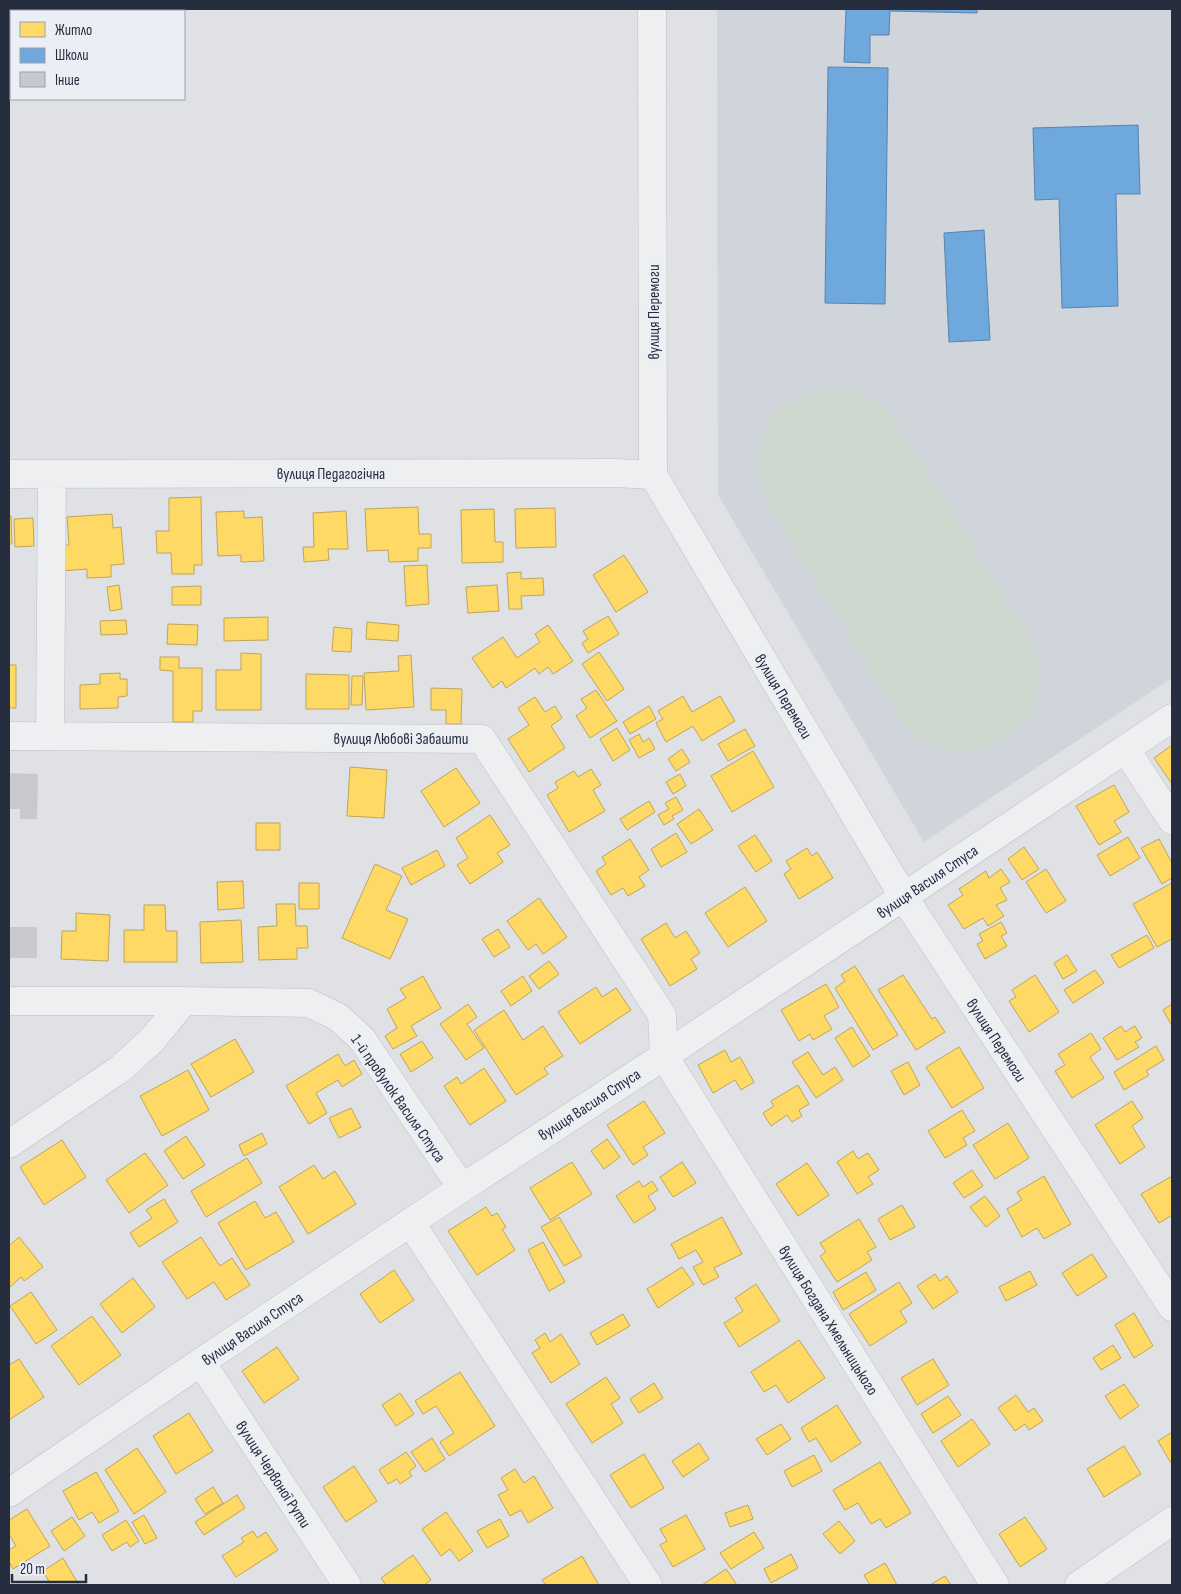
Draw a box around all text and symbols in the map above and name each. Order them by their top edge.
legend [10,10,185,100]
text: Житло [55,21,92,40]
text: Школи [55,46,88,65]
text: Інше [55,71,80,90]
street label: вулиця Перемоги [645,264,664,360]
street label: вулиця Педагогічна [277,465,385,484]
street label: вулиця Перемоги [750,651,815,742]
street label: вулиця Любові Забашти [333,730,469,749]
street label: вулиця Василя Стуса [874,841,982,923]
street label: вулиця Перемоги [962,996,1030,1086]
street label: 1-й провулок Василя Стуса [346,1031,449,1166]
street label: вулиця Василя Стуса [535,1065,644,1145]
street label: вулиця Богдана Хмельницького [774,1243,882,1399]
street label: вулиця Василя Стуса [199,1288,307,1370]
street label: вулиця Червоної Рути [231,1418,314,1532]
scale bar [12,1552,86,1584]
text: 20 m [20,1560,45,1579]

